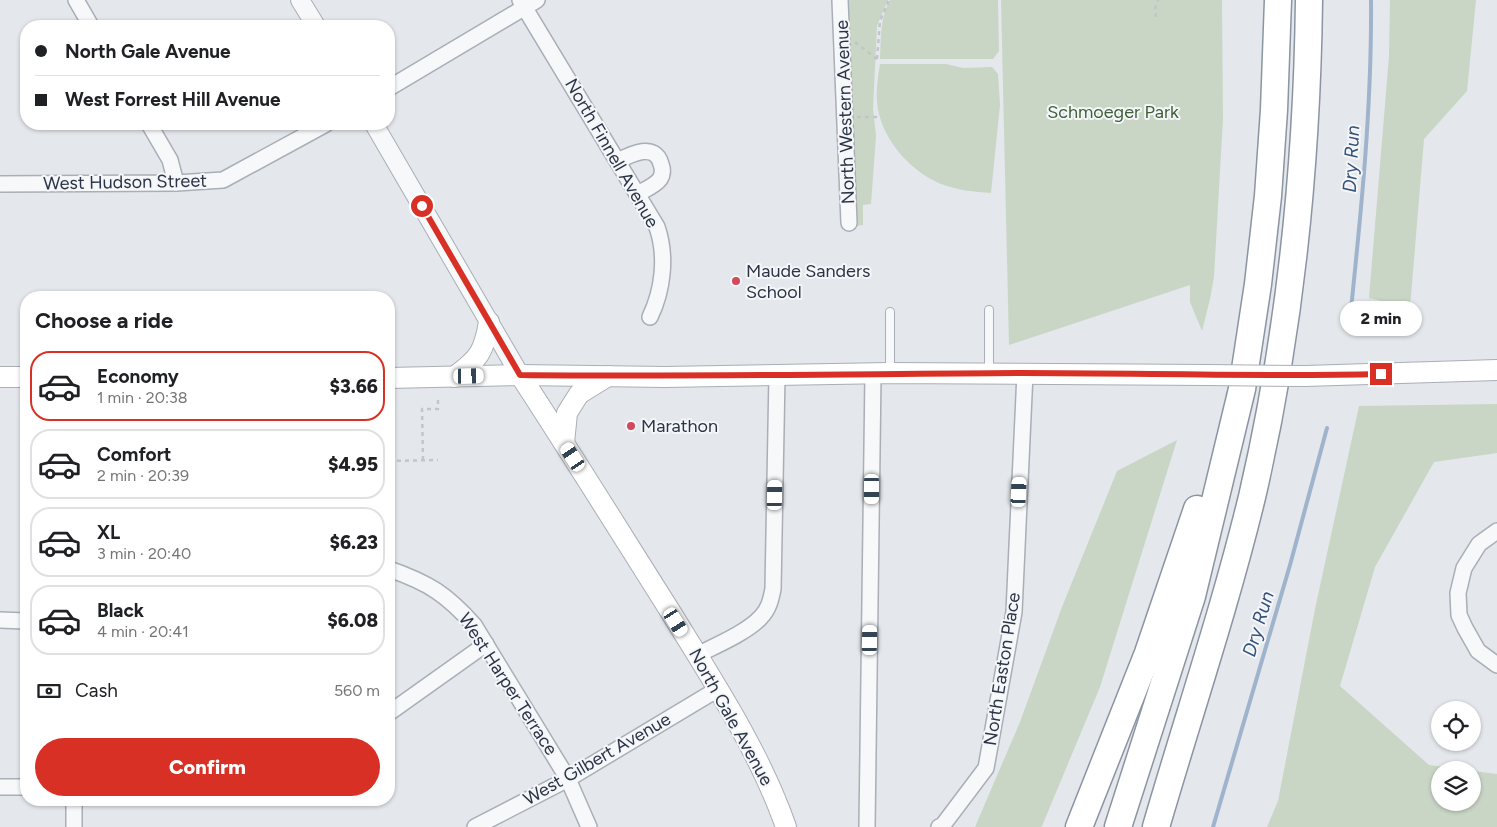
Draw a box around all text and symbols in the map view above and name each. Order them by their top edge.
street label: North Western Avenue [831,19,859,205]
text: North Gale Avenue [65,40,231,63]
street label: North Finnell Avenue [560,74,664,232]
text: West Forrest Hill Avenue [65,88,281,111]
park label: Schmoeger Park [1047,101,1179,123]
water label: Dry Run [1338,124,1364,193]
street label: West Hudson Street [43,170,207,194]
route start [411,195,433,217]
place label: Maude Sanders School [746,260,870,303]
marker: Maude Sanders School [730,275,742,287]
callout: 2 min [1340,302,1422,336]
text: Choose a ride [35,307,173,334]
text: 2 min [1361,309,1401,328]
route end [1370,363,1392,385]
icon: car [37,364,82,409]
text: Economy [97,365,179,388]
car [453,368,484,384]
text: $3.66 [330,375,378,398]
text: 1 min · 20:38 [97,388,188,407]
place label: Marathon [641,415,718,437]
marker: Marathon [625,420,637,432]
car [558,440,587,474]
icon: car [37,442,82,487]
text: Comfort [97,443,172,466]
text: $4.95 [328,453,378,476]
text: 2 min · 20:39 [97,466,189,485]
car [864,474,879,504]
car [1010,477,1027,507]
car [767,480,782,510]
icon: car [37,520,82,565]
text: XL [97,521,120,544]
text: $6.23 [330,531,378,554]
text: 3 min · 20:40 [97,544,191,563]
water label: Dry Run [1237,588,1279,660]
street label: North Easton Place [979,591,1025,747]
icon: car [37,598,82,643]
text: Black [97,599,144,622]
car [661,605,690,639]
text: $6.08 [327,609,378,632]
street label: West Harper Terrace [454,609,562,759]
text: 4 min · 20:41 [97,622,189,641]
car [862,625,877,655]
street label: North Gale Avenue [684,644,778,790]
icon: cash [35,677,63,705]
text: Cash [75,679,118,702]
text: 560 m [334,681,380,700]
map controls [1431,701,1481,811]
button: locate [1431,701,1481,751]
street label: West Gilbert Avenue [519,708,675,810]
button: Confirm [35,738,380,796]
button: layers [1431,761,1481,811]

